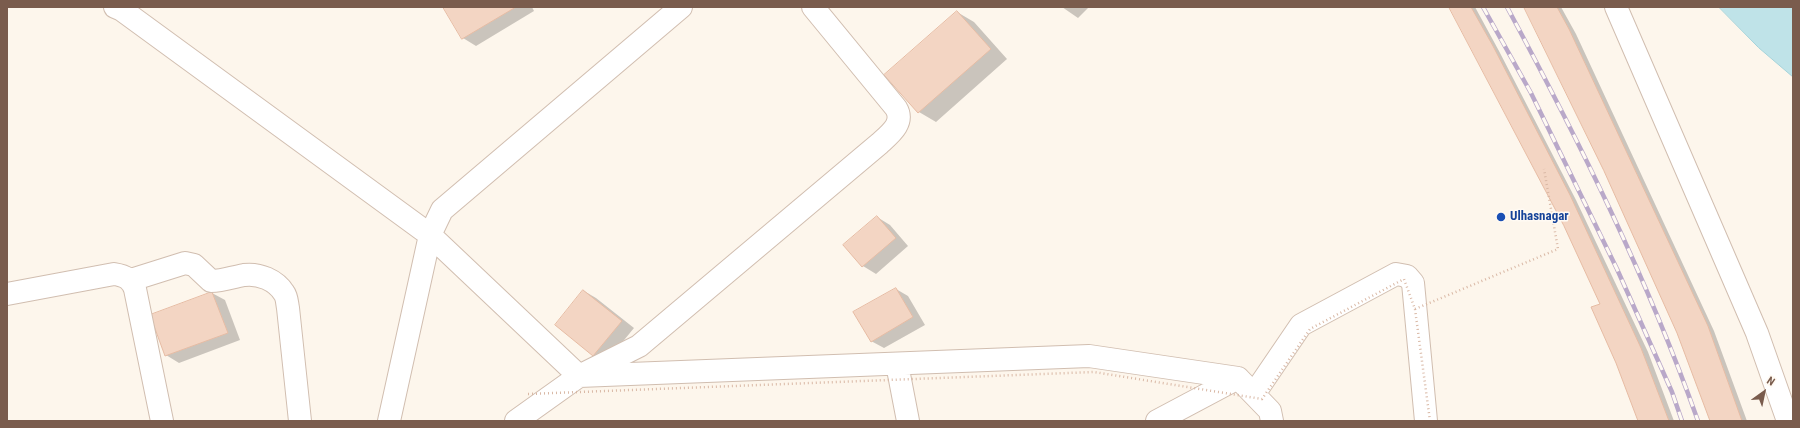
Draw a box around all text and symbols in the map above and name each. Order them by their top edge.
place label: Ulhasnagar [1510,209,1569,225]
marker: Ulhasnagar [1495,211,1507,223]
north arrow [1744,372,1784,412]
text: N [1764,374,1777,389]

